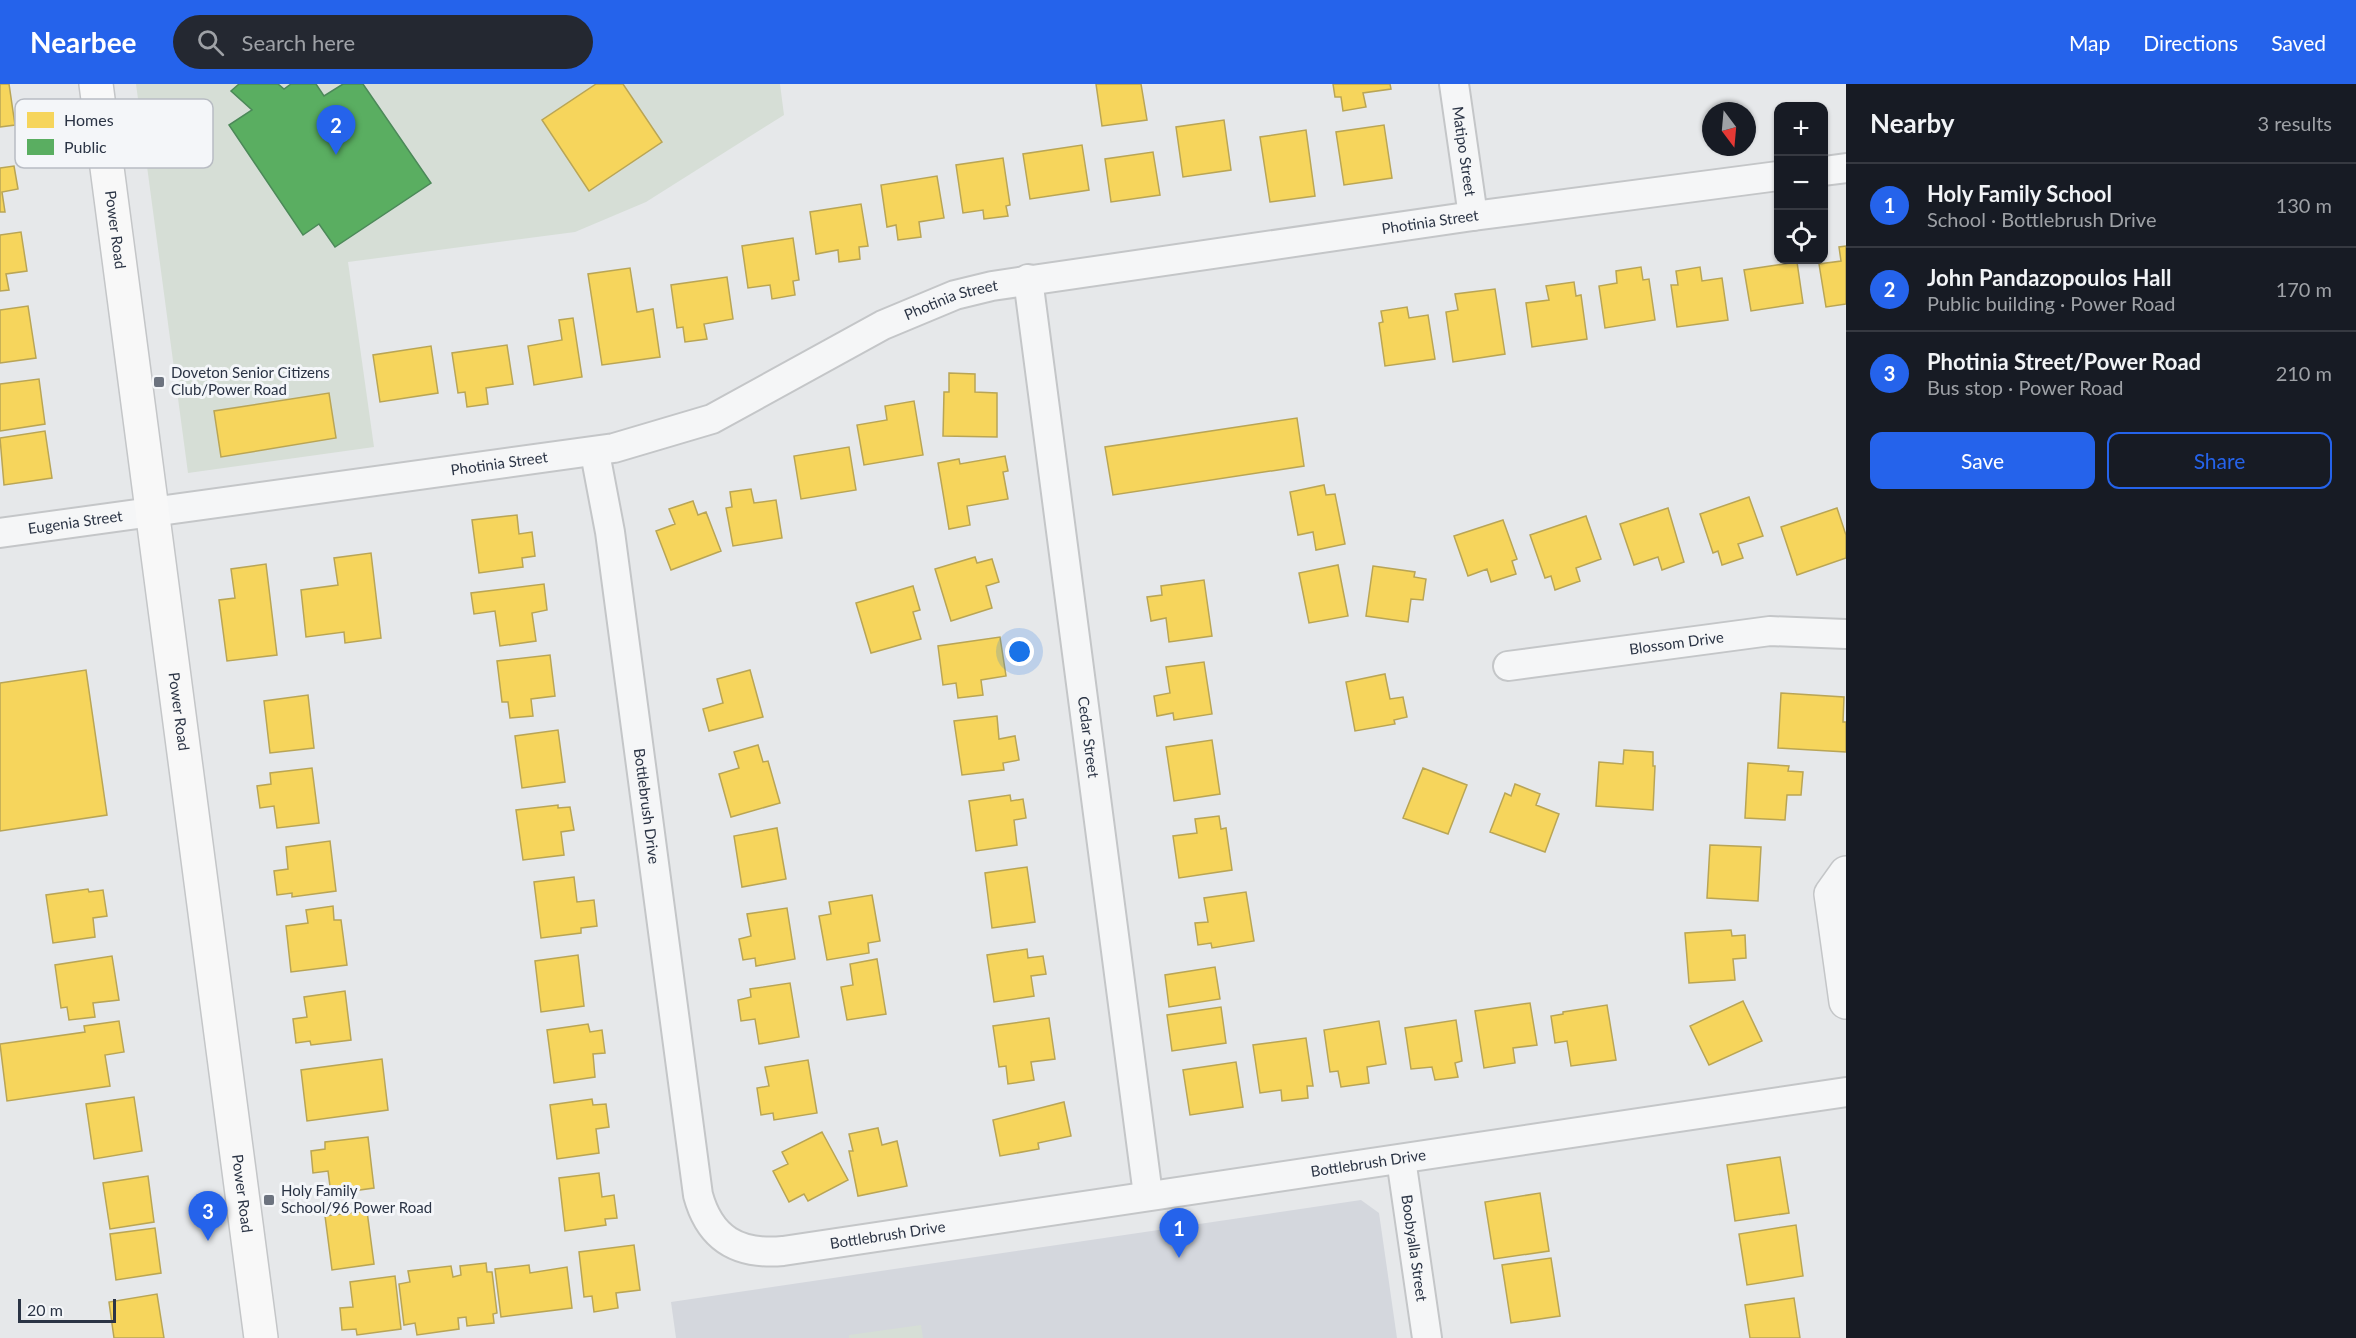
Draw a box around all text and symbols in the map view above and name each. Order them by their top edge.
search box [173,15,593,69]
text: Nearbee [30,25,137,59]
icon: search [194,26,227,59]
text: Search here [242,29,355,56]
text: Map [2069,30,2110,55]
text: Directions [2143,30,2238,55]
text: Saved [2271,30,2326,55]
legend [15,99,213,168]
north arrow [1702,102,1756,156]
map controls [1774,102,1828,264]
button: + [1774,102,1828,156]
street label: Matipo Street [1449,105,1480,198]
pin: 2 [316,106,356,155]
text: Nearby [1870,107,1955,139]
text: Homes [64,110,114,129]
text: 3 results [2257,111,2332,135]
text: Public [64,137,107,156]
button: − [1774,156,1828,210]
text: Holy Family School [1927,180,2112,207]
street label: Power Road [102,189,130,270]
text: 1 [1884,193,1895,217]
text: 130 m [2276,193,2332,217]
street label: Photinia Street [1380,205,1480,237]
text: School · Bottlebrush Drive [1927,207,2156,231]
button: locate [1774,210,1828,264]
text: John Pandazopoulos Hall [1927,264,2171,291]
street label: Photinia Street [901,275,999,323]
text: 2 [1884,277,1895,301]
text: 170 m [2276,277,2332,301]
text: Public building · Power Road [1927,291,2175,315]
text: Photinia Street/Power Road [1927,348,2201,375]
text: 3 [1884,361,1895,385]
text: 210 m [2276,361,2332,385]
place label: Doveton Senior Citizens Club/Power Road [171,363,330,398]
marker: Doveton Senior Citizens Club/Power Road [152,375,166,389]
text: Bus stop · Power Road [1927,375,2124,399]
button: Save [1870,432,2095,489]
button: Share [2107,432,2332,489]
street label: Photinia Street [449,447,549,479]
street label: Eugenia Street [27,506,124,537]
street label: Blossom Drive [1628,627,1725,658]
your location [1005,637,1034,666]
street label: Power Road [165,671,194,752]
street label: Cedar Street [1075,695,1103,779]
street label: Bottlebrush Drive [631,747,664,865]
street label: Bottlebrush Drive [1309,1145,1427,1180]
street label: Power Road [229,1153,257,1234]
place label: Holy Family School/96 Power Road [281,1181,432,1216]
pin: 3 [188,1192,228,1241]
marker: Holy Family School/96 Power Road [262,1193,276,1207]
street label: Boobyalla Street [1398,1193,1432,1303]
pin: 1 [1160,1208,1198,1258]
street label: Bottlebrush Drive [829,1217,946,1252]
scale bar [18,1296,116,1324]
text: 20 m [27,1300,63,1319]

